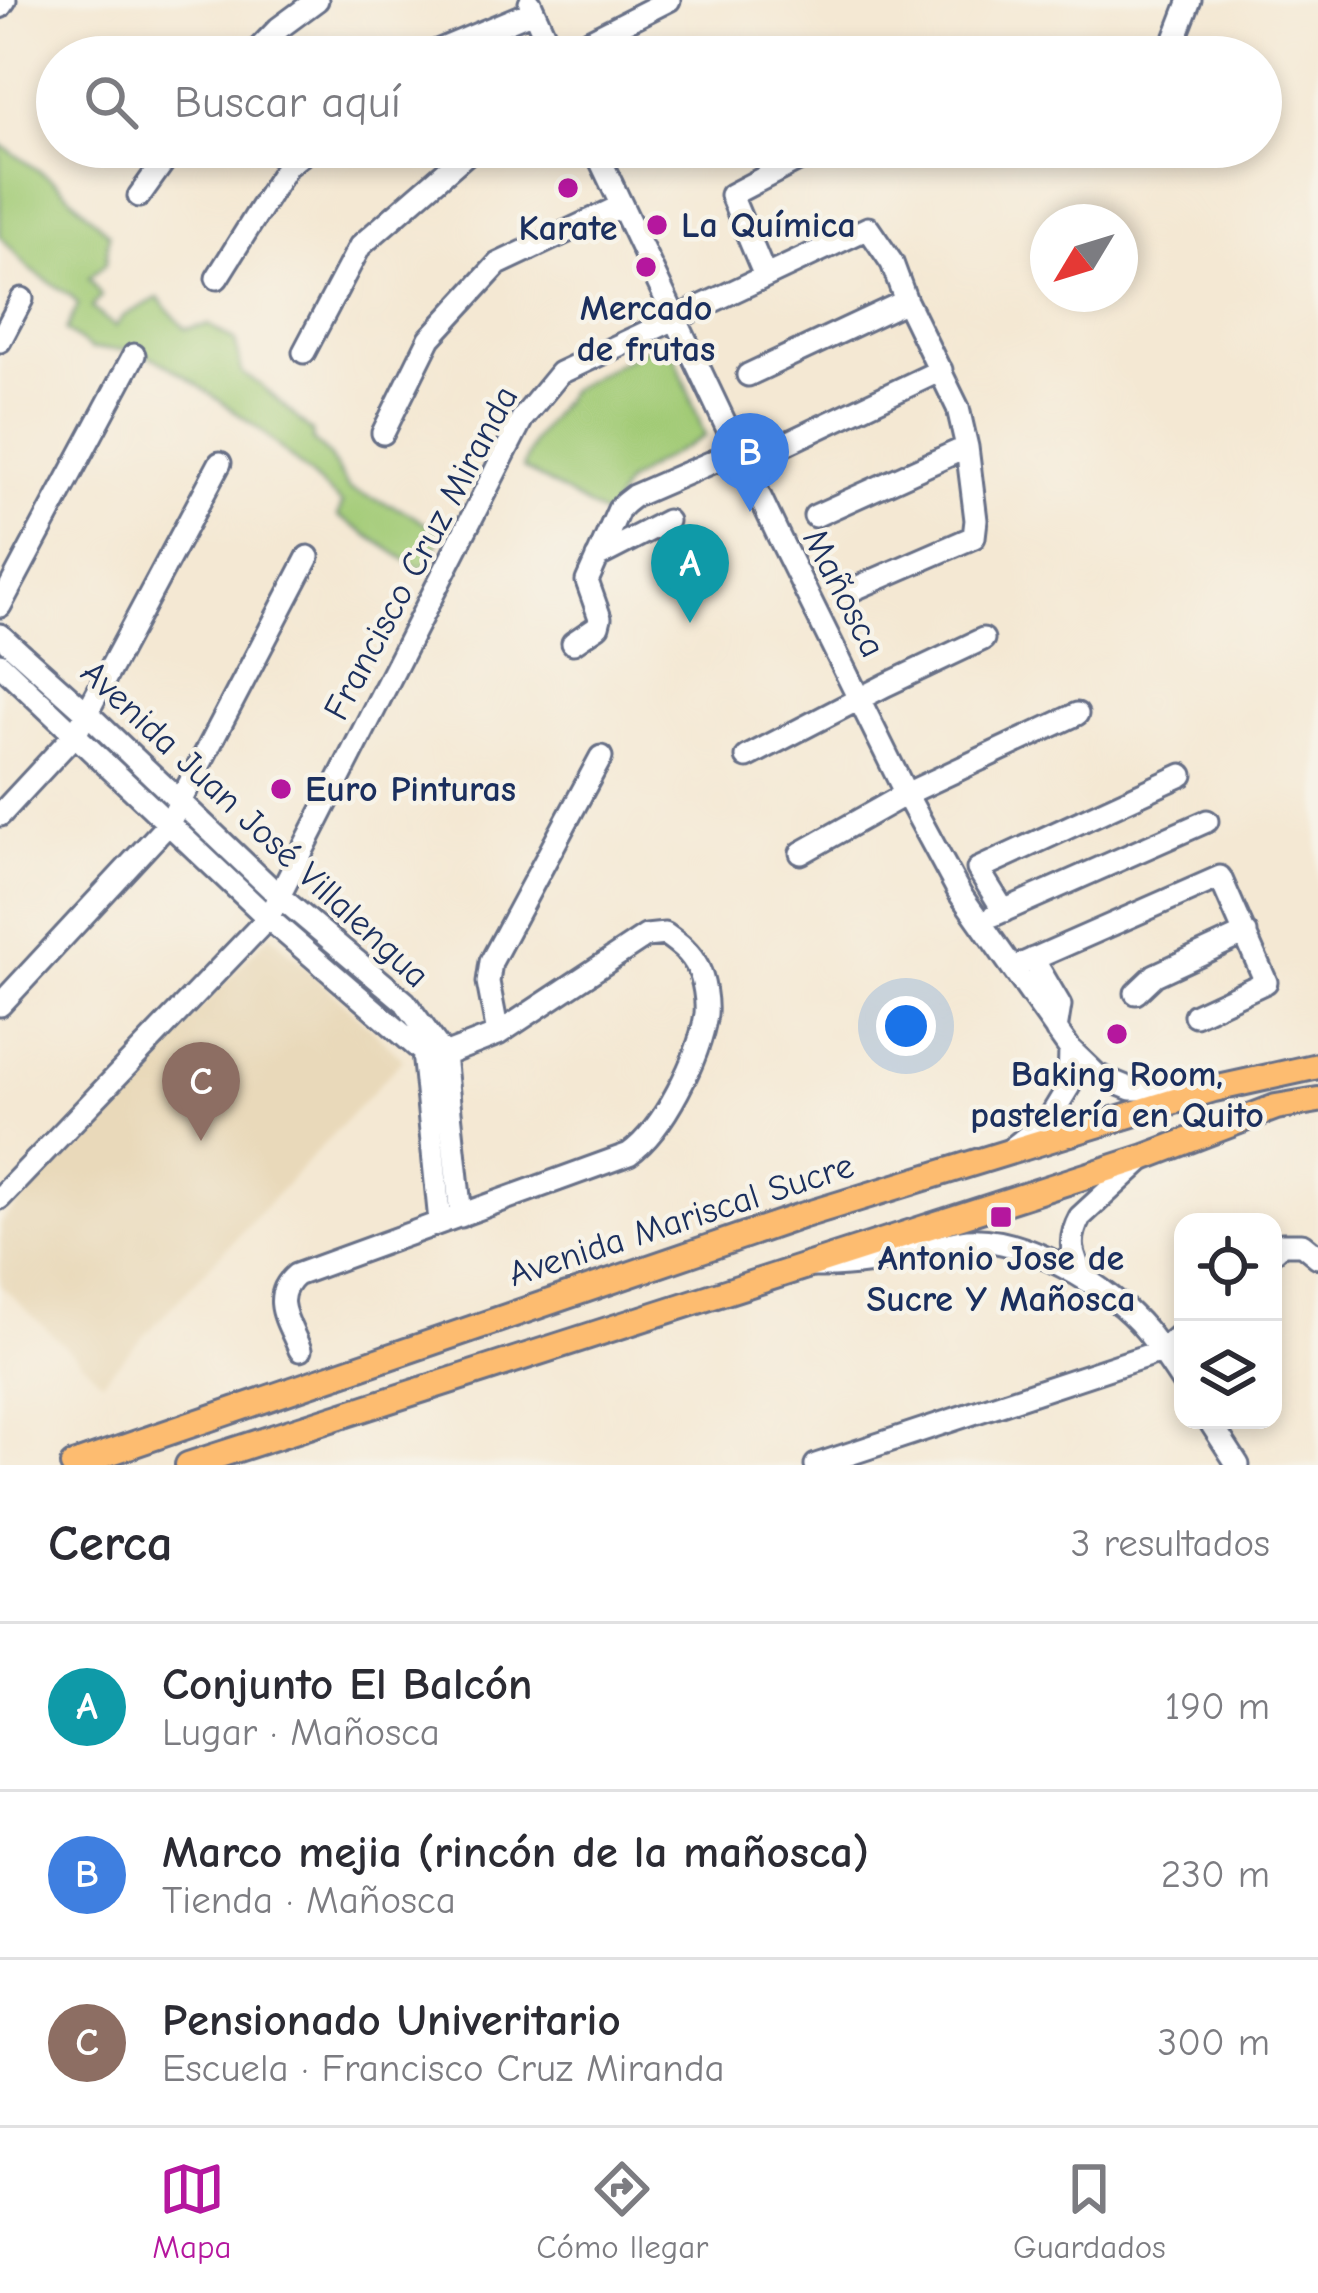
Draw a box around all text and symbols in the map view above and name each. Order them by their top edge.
search box [36,36,1282,168]
icon: search [78,69,144,135]
text: Buscar aquí [174,76,401,128]
marker: Karate [555,175,581,201]
north arrow [1030,204,1138,312]
place label: La Química [681,205,856,246]
place label: Karate [519,208,617,249]
marker: La Química [644,212,670,238]
marker: Mercado de frutas [633,254,659,280]
place label: Mercado de frutas [577,288,715,370]
street label: Francisco Cruz Miranda [316,379,526,727]
pin: B [711,413,789,512]
street label: Mañosca [794,522,894,664]
pin: A [651,524,729,623]
street label: Avenida Juan José Villalengua [73,652,437,996]
place label: Euro Pinturas [305,769,516,810]
marker: Euro Pinturas [268,776,294,802]
your location [876,996,936,1056]
marker: Baking Room, pastelería en Quito [1104,1021,1130,1047]
pin: C [162,1042,240,1141]
place label: Baking Room, pastelería en Quito [970,1054,1264,1136]
street label: Avenida Mariscal Sucre [503,1145,859,1295]
marker: Antonio Jose de Sucre Y Mañosca [988,1204,1014,1230]
map controls [1174,1213,1282,1429]
button: locate [1174,1213,1282,1321]
place label: Antonio Jose de Sucre Y Mañosca [867,1238,1135,1320]
button: layers [1174,1321,1282,1429]
text: Cerca [48,1514,173,1573]
text: 3 resultados [1071,1521,1270,1566]
text: Conjunto El Balcón [162,1658,532,1710]
text: A [76,1684,98,1729]
text: 190 m [1165,1684,1270,1729]
text: Lugar · Mañosca [162,1710,440,1755]
text: Marco mejia (rincón de la mañosca) [162,1826,869,1878]
text: B [75,1852,99,1897]
text: 230 m [1161,1852,1270,1897]
text: Tienda · Mañosca [162,1878,456,1923]
text: Pensionado Univeritario [162,1994,621,2046]
text: C [75,2020,99,2065]
text: 300 m [1157,2020,1270,2065]
text: Escuela · Francisco Cruz Miranda [162,2046,725,2091]
tab: Mapa [152,2156,232,2266]
tab: Cómo llegar [536,2156,708,2266]
tab: Guardados [1013,2156,1166,2266]

